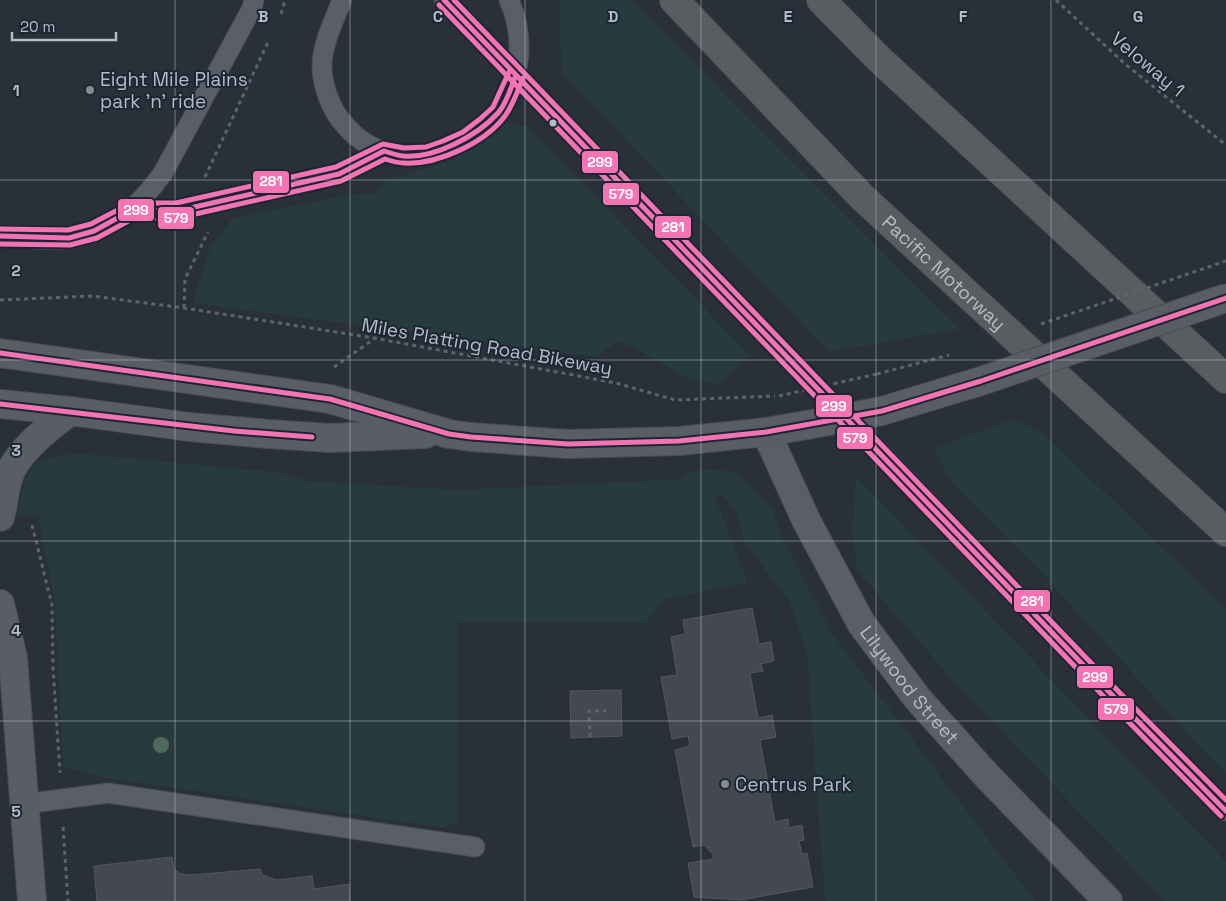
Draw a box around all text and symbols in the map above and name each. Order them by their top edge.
text: B [258,6,268,27]
text: C [433,6,443,27]
text: D [608,6,618,27]
text: E [784,6,793,27]
text: F [959,6,968,27]
text: G [1133,6,1143,27]
scale bar [12,10,116,42]
text: 20 m [20,17,55,36]
street label: Veloway 1 [1106,26,1190,102]
place label: Eight Mile Plains park 'n' ride [100,67,248,114]
text: 1 [12,80,20,101]
marker: Eight Mile Plains park 'n' ride [84,84,96,96]
unlabelled marker [548,118,558,128]
line badge: 299 [581,150,619,174]
text: 299 [587,153,613,171]
line badge: 281 [252,170,290,194]
text: 281 [259,172,283,190]
line badge: 579 [602,182,640,206]
text: 579 [609,185,633,203]
line badge: 299 [117,198,155,222]
text: 299 [123,201,149,219]
line badge: 579 [157,206,195,230]
text: 579 [164,209,188,227]
street label: Pacific Motorway [877,210,1011,336]
line badge: 281 [654,215,692,239]
text: 281 [661,218,685,236]
text: 2 [11,260,21,281]
street label: Miles Platting Road Bikeway [360,312,614,381]
line badge: 299 [815,394,853,418]
text: 299 [821,397,847,415]
line badge: 579 [836,426,874,450]
text: 579 [843,429,867,447]
text: 3 [11,440,21,461]
line badge: 281 [1013,589,1051,613]
text: 281 [1020,592,1044,610]
text: 4 [11,620,21,641]
street label: Lilywood Street [854,621,964,749]
line badge: 299 [1076,665,1114,689]
text: 299 [1082,668,1108,686]
line badge: 579 [1097,697,1135,721]
text: 579 [1104,700,1128,718]
place label: Centrus Park [735,772,852,797]
marker: Centrus Park [719,778,731,790]
text: 5 [11,801,21,822]

